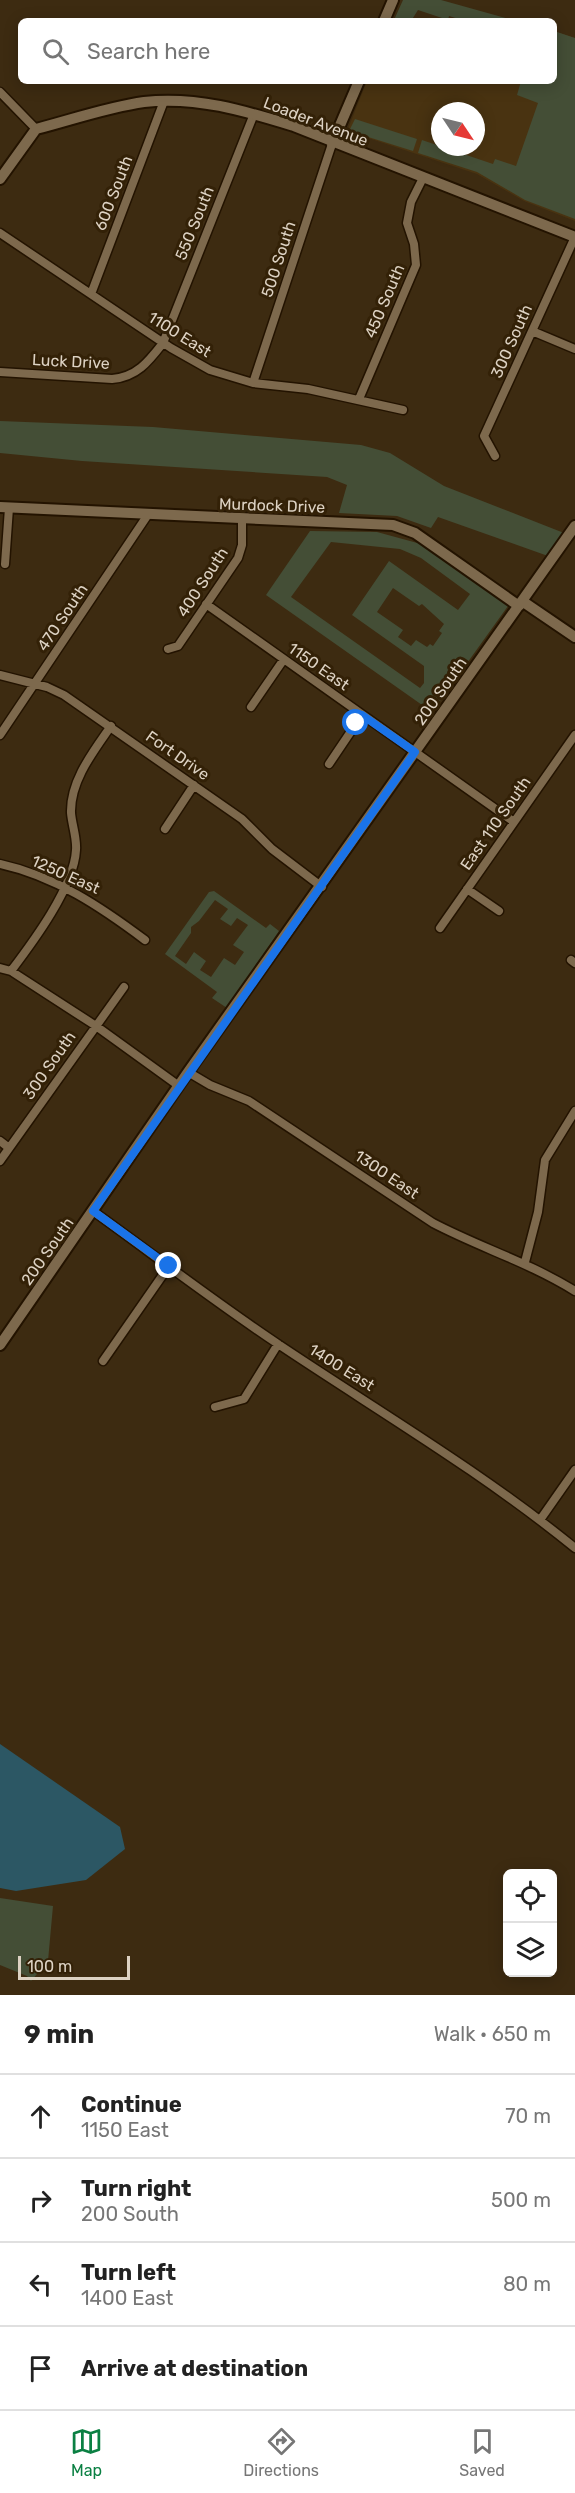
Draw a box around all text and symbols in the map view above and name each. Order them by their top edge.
search box [18,18,557,84]
icon: search [39,35,72,68]
text: Search here [87,38,210,65]
street label: Loader Avenue [261,93,371,150]
north arrow [431,102,485,156]
street label: 600 South [91,153,136,233]
street label: 550 South [171,184,218,263]
street label: 500 South [257,219,300,299]
street label: 450 South [360,261,409,341]
street label: 300 South [487,301,536,381]
street label: 1100 East [145,308,215,361]
street label: Luck Drive [32,350,110,373]
street label: Murdock Drive [219,494,325,517]
street label: 400 South [173,544,232,621]
street label: 470 South [33,580,92,654]
street label: 1150 East [285,638,353,694]
street label: 200 South [410,654,471,729]
route start [342,709,368,735]
street label: Fort Drive [142,727,213,784]
street label: East 110 South [456,773,535,874]
street label: 1250 East [29,851,103,898]
street label: 300 South [19,1028,80,1103]
street label: 1300 East [351,1146,423,1203]
street label: 200 South [17,1214,78,1289]
route end [155,1252,181,1278]
street label: 1400 East [305,1340,378,1395]
map controls [503,1869,557,1977]
button: locate [503,1869,557,1923]
button: layers [503,1923,557,1977]
scale bar [18,1953,130,1980]
text: 100 m [27,1957,72,1976]
text: 9 min [24,2019,94,2050]
text: Walk · 650 m [434,2022,551,2046]
text: Continue [81,2091,182,2118]
icon: ahead [24,2100,57,2133]
text: 70 m [505,2104,551,2128]
text: 1150 East [81,2118,169,2142]
text: Turn right [81,2175,191,2202]
icon: right [24,2184,57,2217]
text: 500 m [491,2188,551,2212]
text: 200 South [81,2202,179,2226]
text: Turn left [81,2259,176,2286]
icon: left [24,2268,57,2301]
text: 80 m [503,2272,551,2296]
text: 1400 East [81,2286,173,2310]
icon: arrive [24,2352,57,2385]
text: Arrive at destination [81,2355,308,2382]
tab: Map [70,2425,103,2480]
tab: Directions [243,2425,319,2480]
tab: Saved [459,2425,505,2480]

